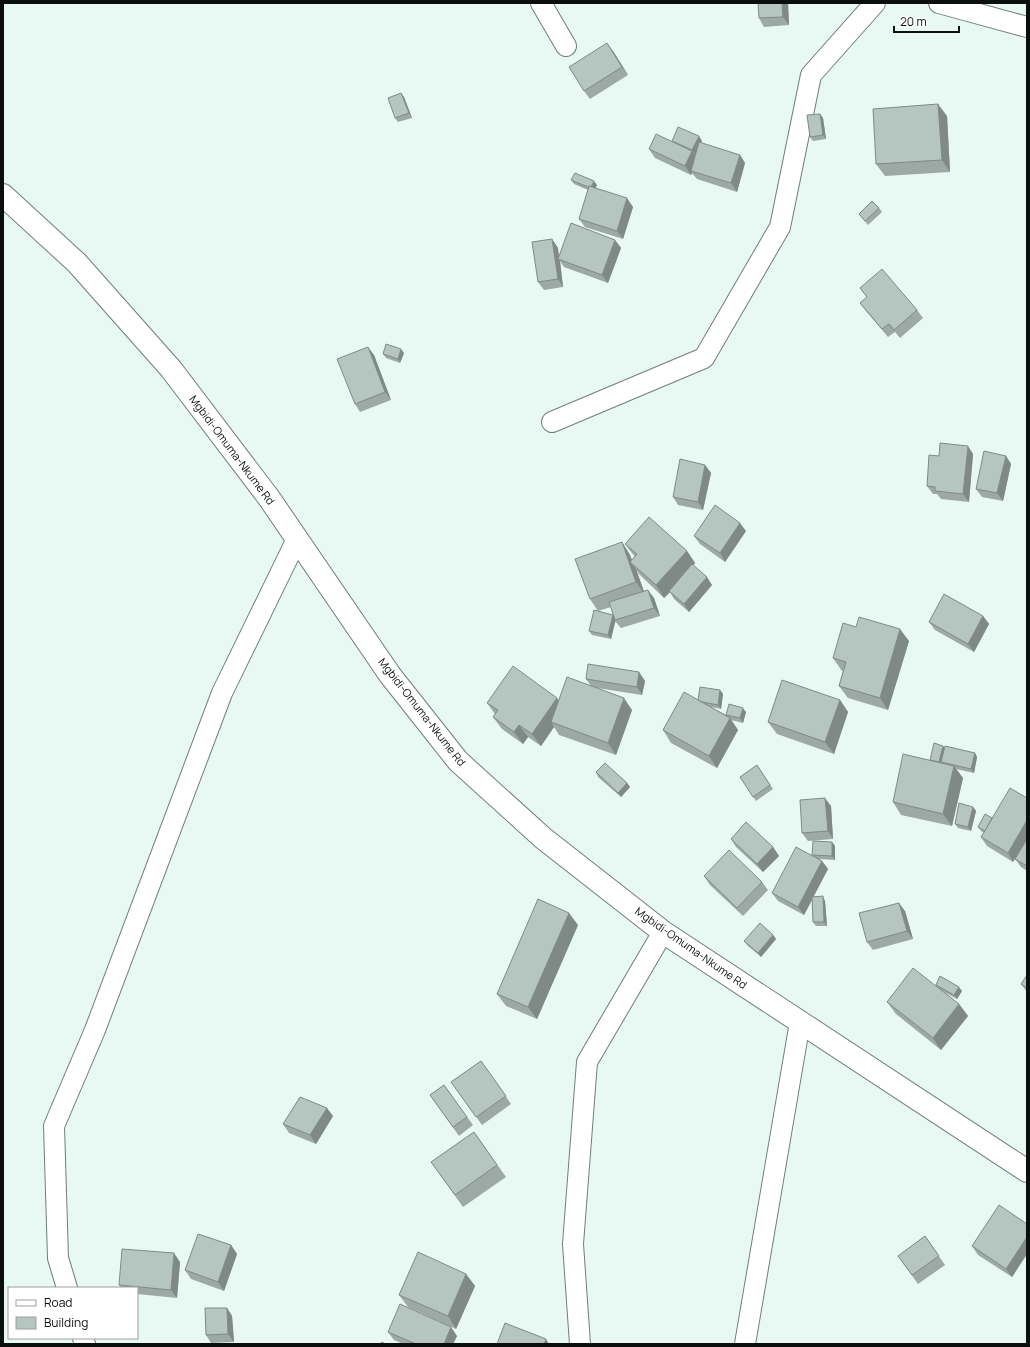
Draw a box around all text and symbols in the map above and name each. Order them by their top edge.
scale bar [894,8,959,34]
text: 20 m [900,13,927,30]
street label: Mgbidi-Omuma-Nkume Rd [186,392,279,507]
street label: Mgbidi-Omuma-Nkume Rd [375,655,469,769]
street label: Mgbidi-Omuma-Nkume Rd [632,903,750,992]
legend [8,1287,138,1339]
text: Road [44,1294,72,1311]
text: Building [44,1314,88,1331]

